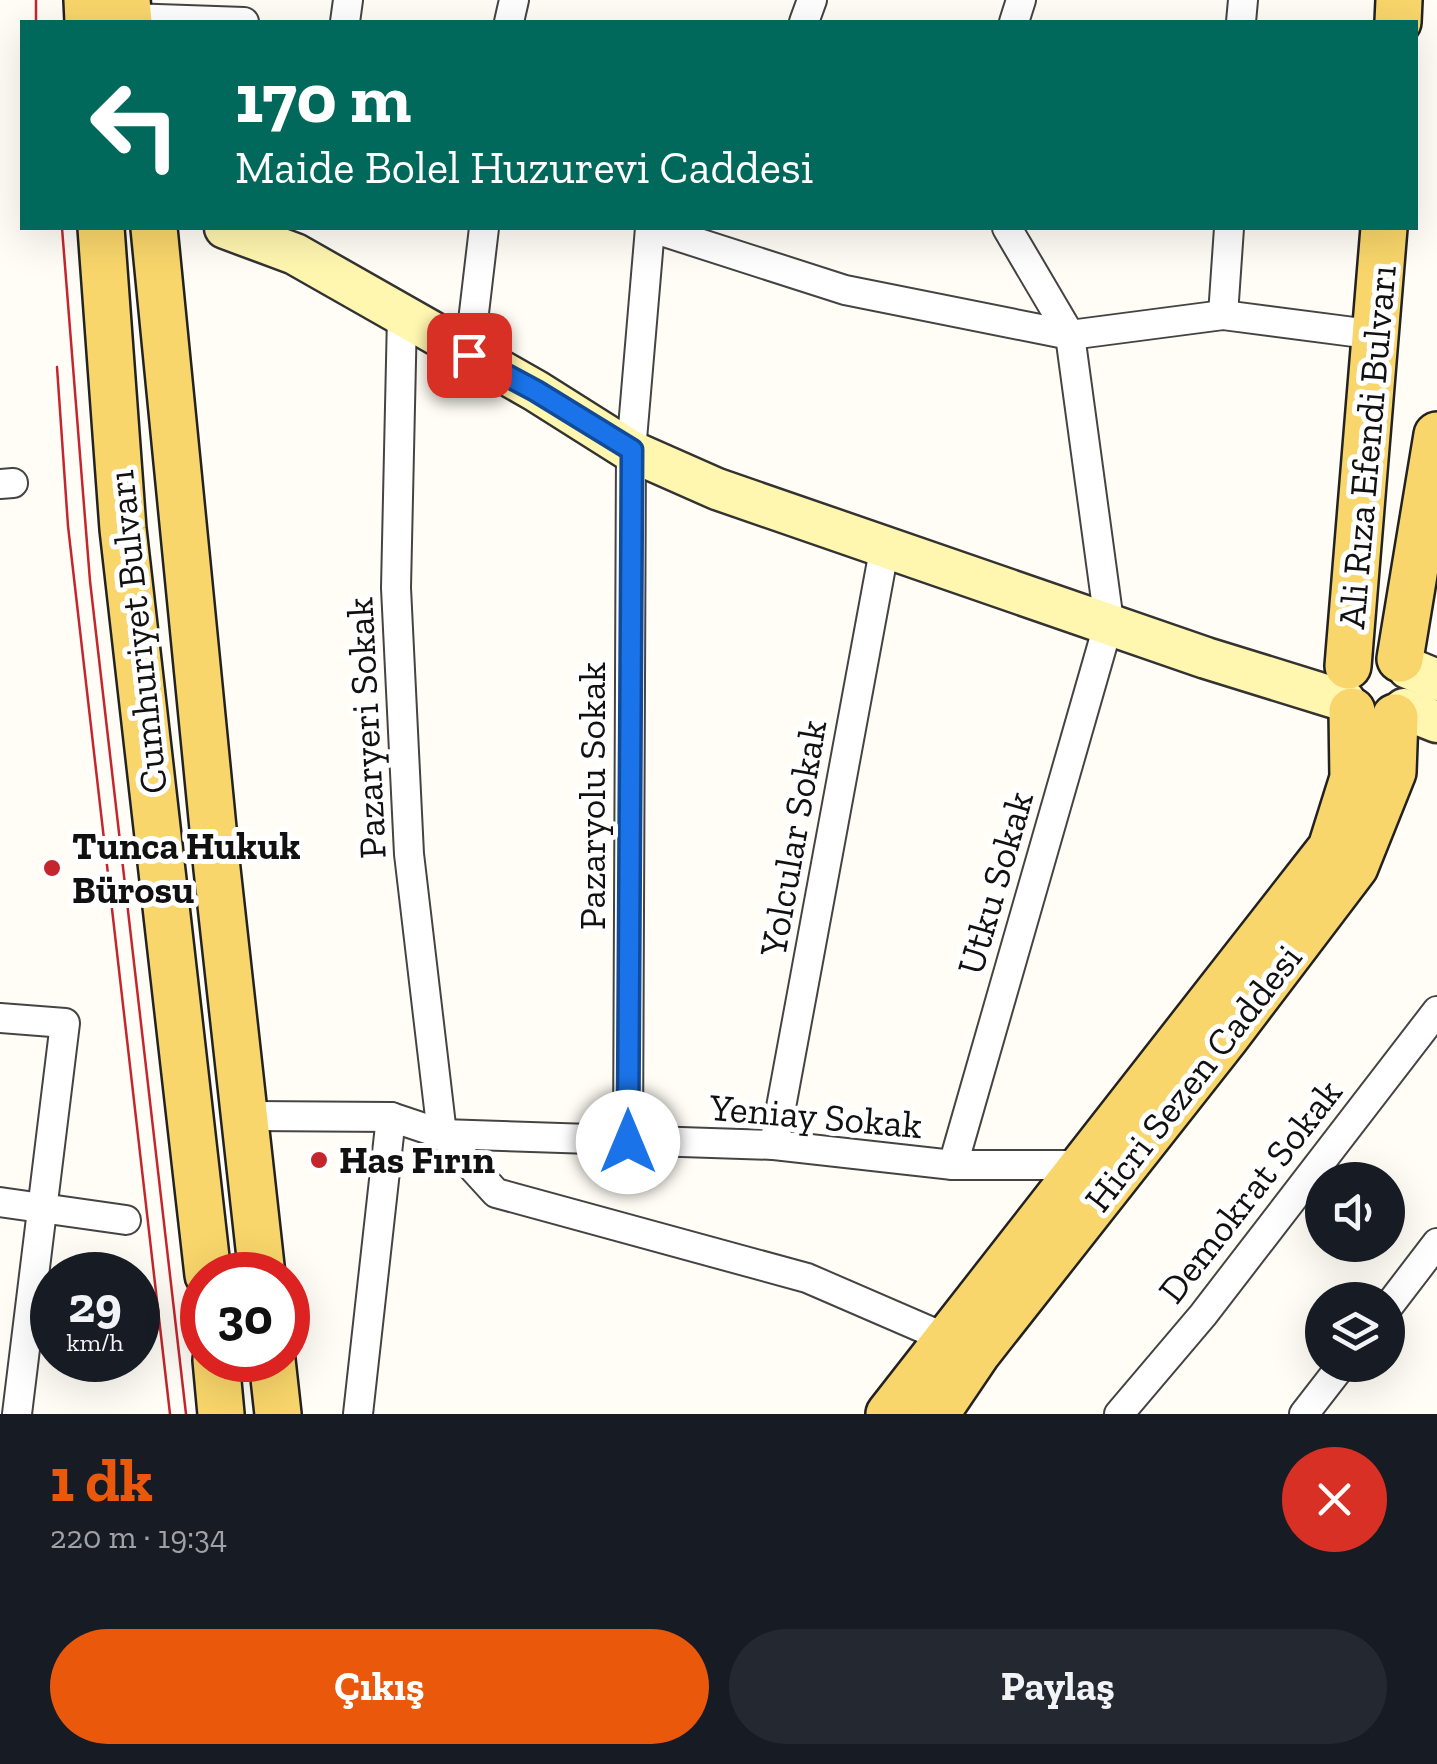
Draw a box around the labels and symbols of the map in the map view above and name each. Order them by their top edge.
street label: Ali Rıza Efendi Bulvarı [1328,263,1406,631]
pin [427,313,512,398]
street label: Cumhuriyet Bulvarı [97,468,177,796]
street label: Pazaryeri Sokak [336,596,396,860]
street label: Pazaryolu Sokak [569,662,615,930]
street label: Yolcular Sokak [749,716,836,961]
street label: Utku Sokak [947,786,1043,980]
place label: Tunca Hukuk Bürosu [72,823,300,913]
marker: Tunca Hukuk Bürosu [41,857,63,879]
street label: Hicri Sezen Caddesi [1075,935,1311,1221]
street label: Demokrat Sokak [1148,1070,1352,1312]
street label: Yeniay Sokak [707,1084,924,1148]
position arrow [576,1090,680,1194]
place label: Has Fırın [339,1137,495,1183]
marker: Has Fırın [308,1149,330,1171]
speed limit sign: 30 [180,1252,310,1382]

